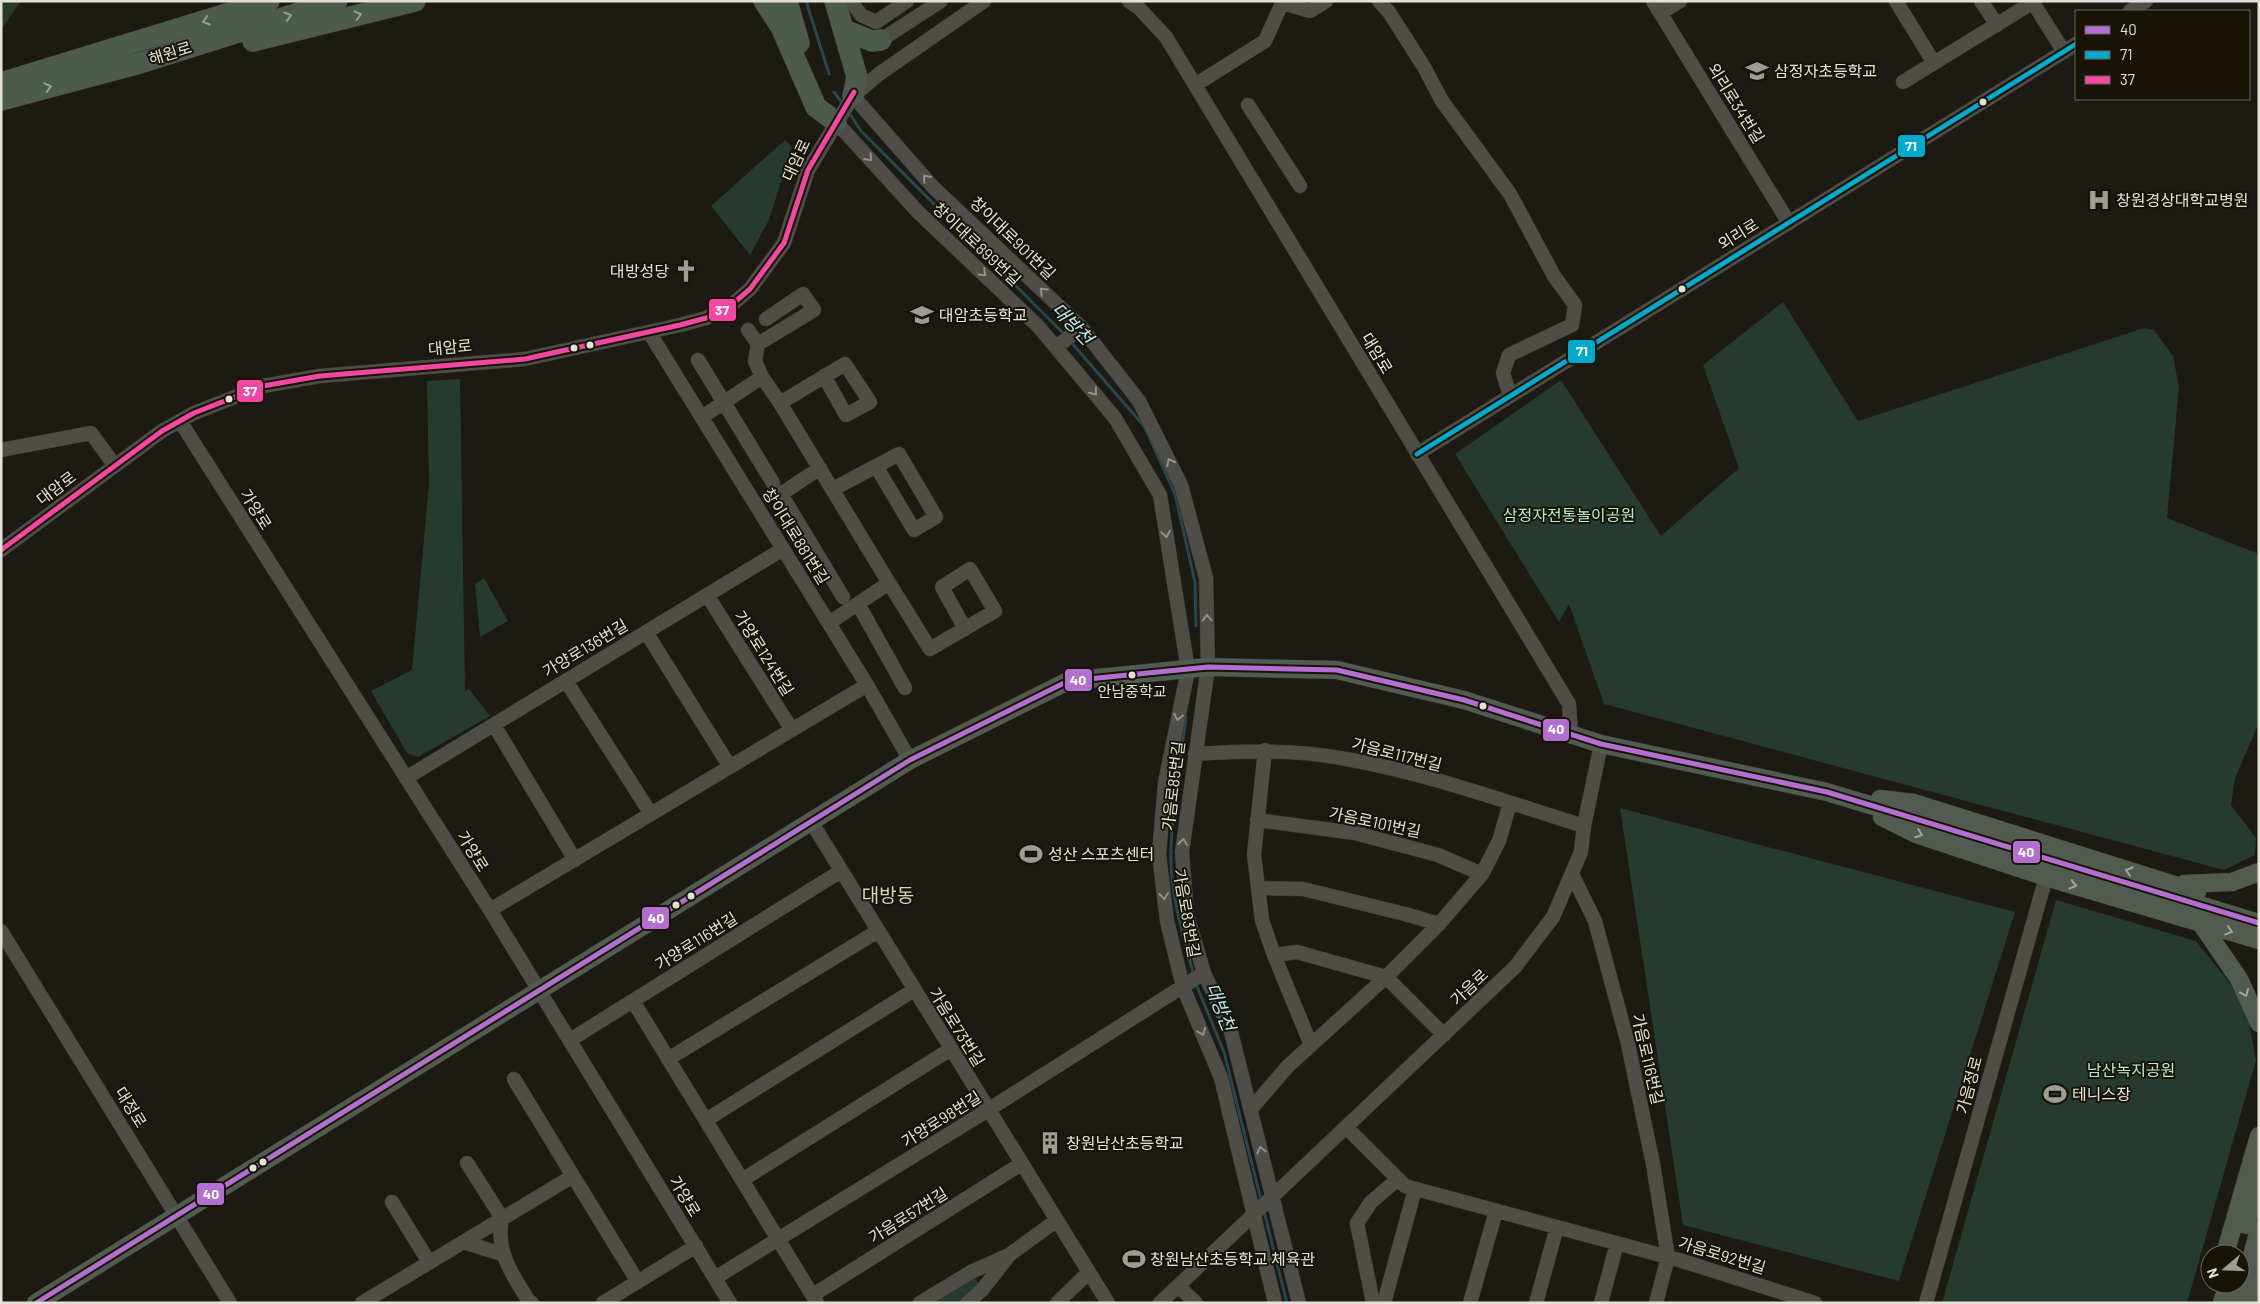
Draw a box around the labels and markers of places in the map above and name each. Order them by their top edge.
school or university icon: 삼정자초등학교 [1744,58,1770,84]
place label: 삼정자초등학교 [1774,61,1877,80]
unlabelled marker [1978,97,1988,107]
hospital icon: 창원경상대학교병원 [2086,187,2112,213]
place label: 창원경상대학교병원 [2116,190,2248,209]
church icon: 대방성당 [673,258,699,284]
place label: 대방성당 [610,261,669,280]
unlabelled marker [1677,284,1687,294]
school or university icon: 대암초등학교 [909,302,935,328]
place label: 대암초등학교 [939,305,1027,324]
unlabelled marker [585,340,595,350]
unlabelled marker [569,343,579,353]
unlabelled marker [224,394,234,404]
marker: 안남중학교 [1127,670,1137,680]
place label: 안남중학교 [1097,682,1167,700]
unlabelled marker [1478,701,1488,711]
sports icon: 성산 스포츠센터 [1018,841,1044,867]
place label: 성산 스포츠센터 [1048,844,1154,863]
unlabelled marker [686,891,696,901]
unlabelled marker [671,900,681,910]
sports icon: 테니스장 [2042,1081,2068,1107]
place label: 테니스장 [2072,1084,2131,1103]
building icon: 창원남산초등학교 [1037,1130,1063,1156]
place label: 창원남산초등학교 [1066,1133,1184,1152]
unlabelled marker [258,1157,268,1167]
unlabelled marker [248,1163,258,1173]
sports icon: 창원남산초등학교 체육관 [1121,1246,1147,1272]
place label: 창원남산초등학교 체육관 [1150,1249,1315,1268]

